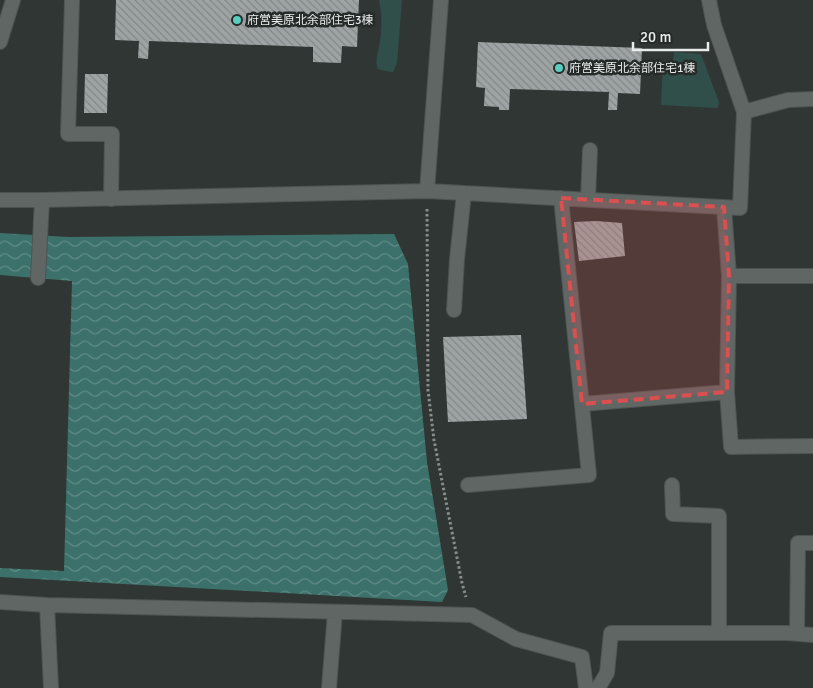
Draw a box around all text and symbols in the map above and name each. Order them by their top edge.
place label: 府営美原北余部住宅3棟 [247,13,373,28]
marker: 府営美原北余部住宅3棟 [231,14,243,26]
scale bar [633,20,708,52]
text: 20 m [640,28,671,46]
place label: 府営美原北余部住宅1棟 [569,61,695,76]
marker: 府営美原北余部住宅1棟 [553,62,565,74]

